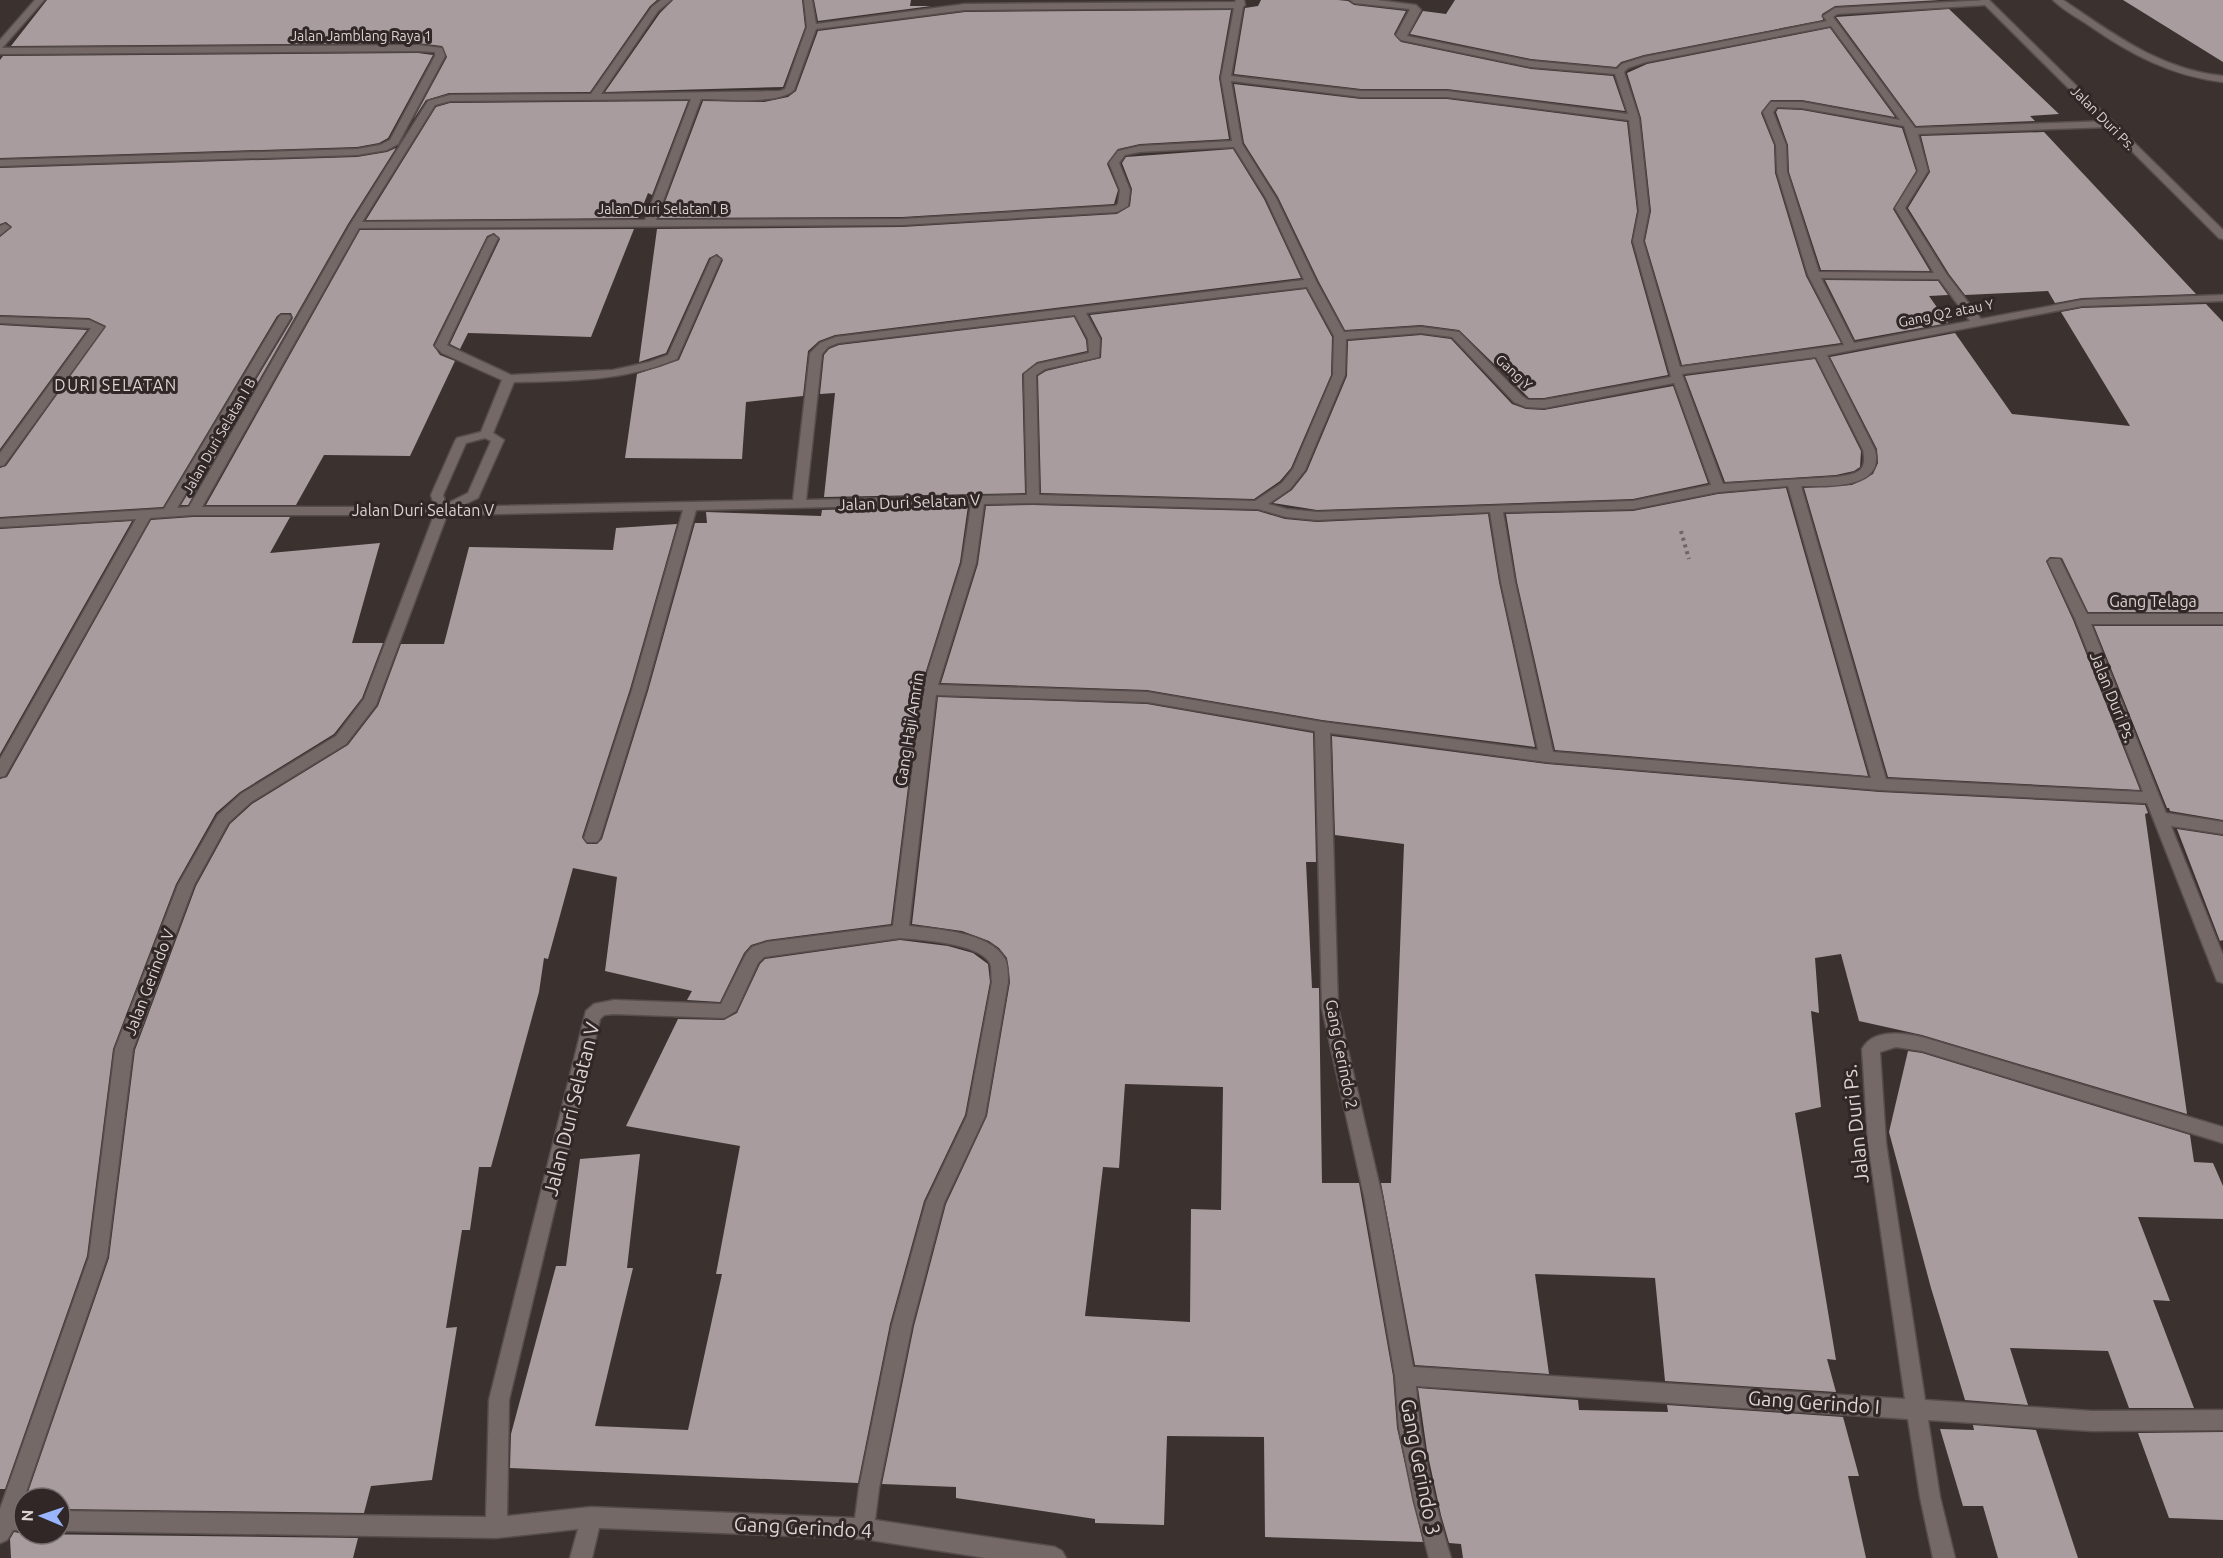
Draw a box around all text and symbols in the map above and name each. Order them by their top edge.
street label: Jalan Jamblang Raya 1 [290,28,432,44]
street label: Jalan Duri Ps. [2068,83,2138,153]
street label: Jalan Duri Selatan I B [597,201,729,217]
street label: Gang Q2 atau Y [1897,296,1995,330]
street label: Gang Y [1493,351,1535,393]
street label: Jalan Duri Selatan I B [179,375,259,497]
district label: DURI SELATAN [54,376,178,394]
street label: Jalan Duri Selatan V [837,491,981,513]
street label: Jalan Duri Selatan V [352,501,494,519]
street label: Gang Telaga [2109,592,2197,610]
street label: Jalan Duri Ps. [2087,649,2139,745]
street label: Gang Haji Amrin [891,671,927,787]
street label: Jalan Gerindo V [120,926,178,1038]
street label: Gang Gerindo 2 [1323,998,1361,1110]
street label: Jalan Duri Selatan V [538,1020,604,1198]
street label: Jalan Duri Ps. [1837,1063,1873,1185]
street label: Gang Gerindo I [1747,1386,1881,1418]
street label: Gang Gerindo 3 [1397,1397,1445,1537]
north arrow [12,1486,72,1546]
text: N [18,1509,36,1522]
street label: Gang Gerindo 4 [733,1512,873,1542]

